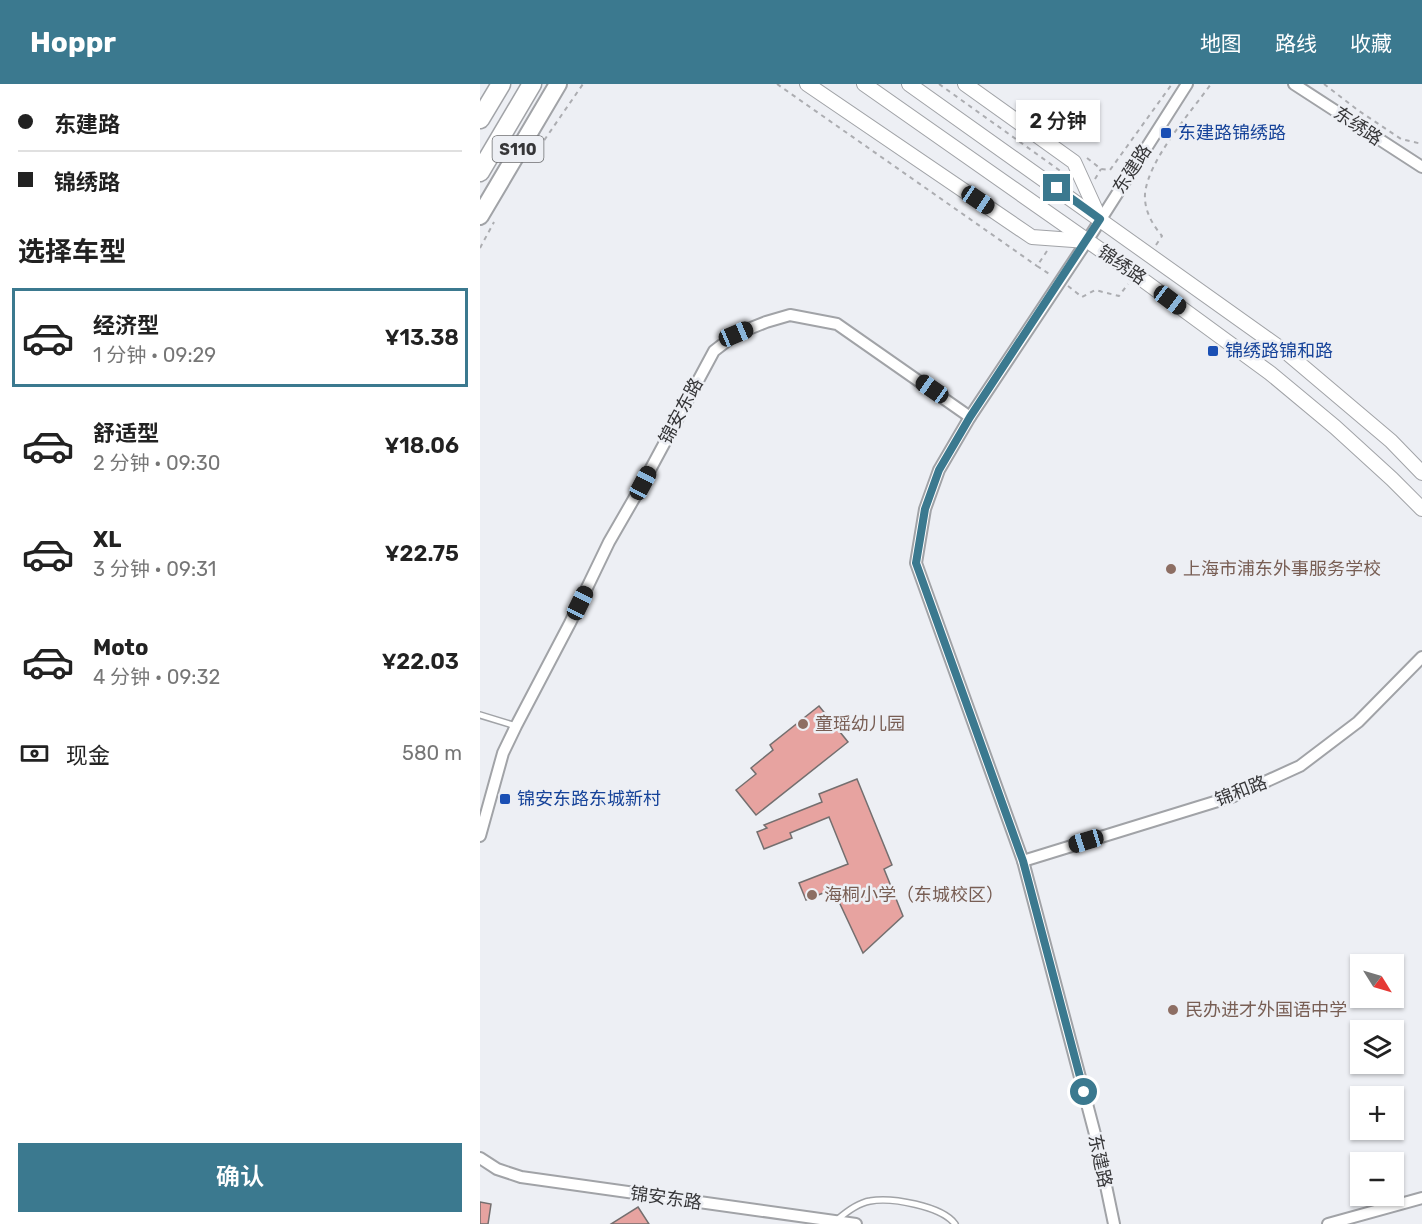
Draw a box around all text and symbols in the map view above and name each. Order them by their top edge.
text: Hoppr [30,26,116,59]
text: 地图 [1200,31,1242,56]
text: 路线 [1275,31,1317,56]
text: 收藏 [1350,31,1392,56]
callout: 2 分钟 [1015,101,1099,143]
street label: 东绣路 [1329,102,1387,150]
text: 2 分钟 [1029,109,1087,133]
text: 东建路 [54,111,120,138]
place label: 东建路锦绣路 [1178,122,1286,144]
marker: 东建路锦绣路 [1159,126,1173,140]
road number: S110 [492,136,543,162]
street label: 东建路 [1108,140,1156,198]
text: 锦绣路 [54,169,120,196]
route end [1043,174,1070,201]
car [958,182,998,218]
text: 选择车型 [18,236,126,268]
street label: 锦绣路 [1094,241,1150,289]
car [1150,282,1190,318]
icon: car [21,311,75,365]
text: 经济型 [93,312,159,339]
car [716,319,756,349]
text: ¥13.38 [385,324,459,351]
place label: 锦绣路锦和路 [1225,340,1333,362]
text: 1 分钟 · 09:29 [93,343,216,367]
marker: 锦绣路锦和路 [1206,344,1220,358]
car [912,371,952,407]
street label: 锦安东路 [654,374,708,448]
icon: car [21,419,75,473]
text: 舒适型 [93,420,159,447]
text: ¥18.06 [385,432,459,459]
text: 2 分钟 · 09:30 [93,451,220,475]
car [627,463,659,503]
text: XL [93,526,121,553]
icon: car [21,527,75,581]
text: ¥22.75 [385,540,459,567]
text: 3 分钟 · 09:31 [93,557,216,581]
place label: 上海市浦东外事服务学校 [1183,558,1381,580]
marker: 上海市浦东外事服务学校 [1164,562,1178,576]
car [564,583,596,623]
text: Moto [93,634,148,661]
icon: car [21,635,75,689]
text: ¥22.03 [382,648,459,675]
text: 4 分钟 · 09:32 [93,665,220,689]
place label: 童瑶幼儿园 [815,713,905,735]
marker: 童瑶幼儿园 [796,717,810,731]
icon: cash [18,737,51,770]
text: 580 m [402,741,462,765]
text: 现金 [66,742,110,769]
street label: 锦和路 [1212,771,1270,811]
place label: 锦安东路东城新村 [517,788,661,810]
marker: 锦安东路东城新村 [498,792,512,806]
car [1066,827,1106,855]
place label: 海桐小学（东城校区） [824,884,1004,906]
marker: 海桐小学（东城校区） [805,888,819,902]
north arrow [1350,954,1404,1008]
map controls [1350,954,1404,1206]
place label: 民办进才外国语中学 [1185,999,1347,1021]
marker: 民办进才外国语中学 [1166,1003,1180,1017]
button: layers [1350,1020,1404,1074]
route start [1070,1078,1097,1105]
button: + [1350,1086,1404,1140]
street label: 东建路 [1084,1132,1116,1190]
button: 确认 [18,1143,462,1212]
button: − [1350,1152,1404,1206]
street label: 锦安东路 [629,1182,703,1214]

